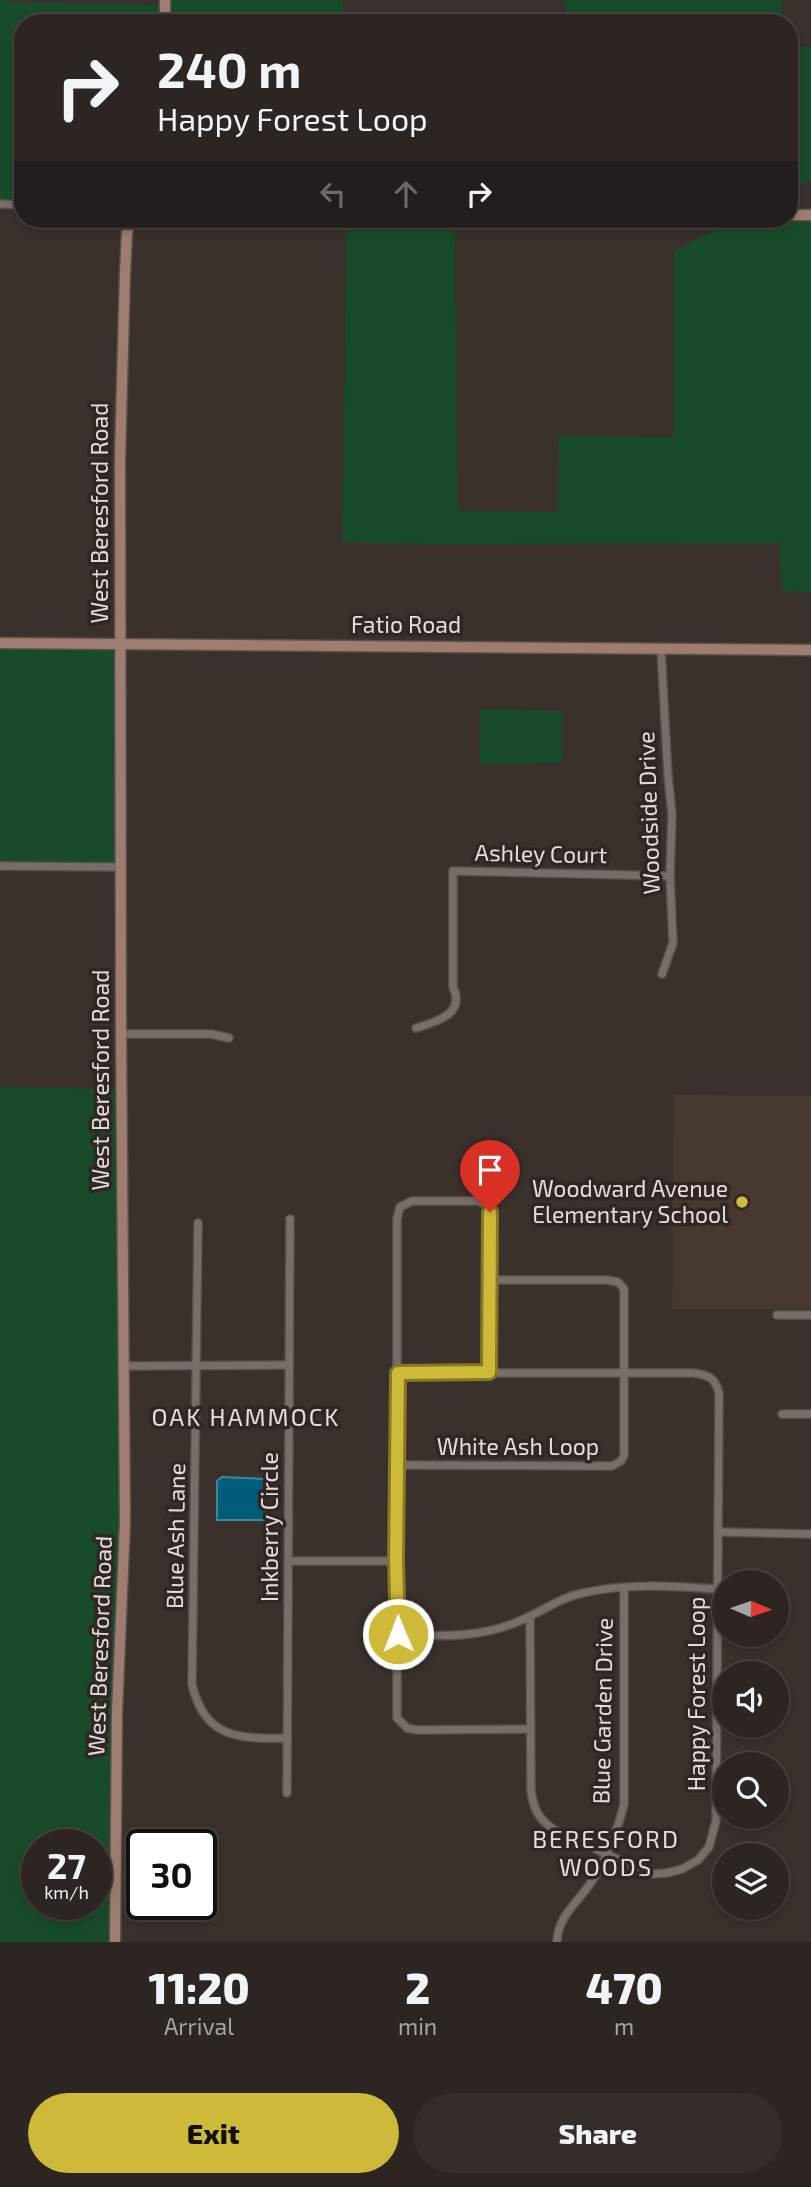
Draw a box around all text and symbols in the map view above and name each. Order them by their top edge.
text: 240 m [157,39,301,98]
icon: right [42,42,133,133]
text: Happy Forest Loop [157,99,428,137]
icon: left [314,175,352,213]
icon: ahead [387,175,425,213]
icon: right [460,175,498,213]
street label: West Beresford Road [85,403,113,623]
street label: Fatio Road [351,610,461,638]
street label: Woodside Drive [631,731,665,895]
street label: Ashley Court [475,838,608,868]
street label: West Beresford Road [86,970,114,1190]
pin [460,1140,520,1212]
icon: arrive [471,1151,509,1189]
place label: Woodward Avenue Elementary School [532,1174,728,1228]
marker: Woodward Avenue Elementary School [734,1194,750,1210]
district label: OAK HAMMOCK [151,1402,341,1431]
street label: White Ash Loop [437,1432,599,1460]
street label: Inkberry Circle [255,1452,283,1602]
street label: Blue Ash Lane [160,1463,190,1609]
street label: West Beresford Road [81,1535,117,1757]
north arrow [712,1570,789,1647]
map controls [712,1570,789,1920]
position arrow [361,1597,435,1671]
street label: Happy Forest Loop [682,1597,710,1791]
street label: Blue Garden Drive [586,1618,618,1804]
button: sound [712,1661,789,1738]
button: search [712,1752,789,1829]
district label: BERESFORD WOODS [532,1824,680,1881]
speed limit sign: 30 [126,1829,217,1920]
button: layers [712,1843,789,1920]
text: 27 [47,1844,86,1886]
text: km/h [44,1881,89,1903]
text: 11:20 [148,1962,250,2012]
text: 2 [405,1962,430,2012]
text: 470 [586,1962,663,2012]
text: Arrival [164,2012,234,2040]
text: min [398,2012,437,2040]
text: m [614,2012,634,2040]
button: Exit [28,2093,399,2173]
button: Share [413,2093,783,2173]

